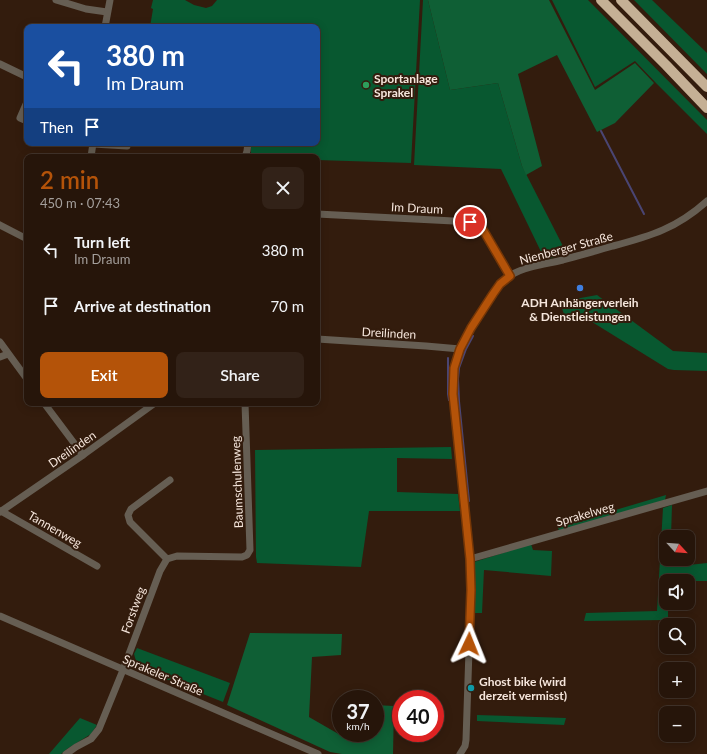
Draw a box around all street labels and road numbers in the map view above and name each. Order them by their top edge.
street label: Im Draum [391,199,443,217]
street label: Nienberger Straße [518,228,614,268]
street label: Dreilinden [361,324,417,342]
street label: Dreilinden [45,427,99,471]
street label: Baumschulenweg [228,436,246,528]
street label: Sprakelweg [554,498,616,530]
street label: Tannenweg [25,508,85,550]
street label: Forstweg [118,584,148,636]
street label: Sprakeler Straße [121,651,205,699]

